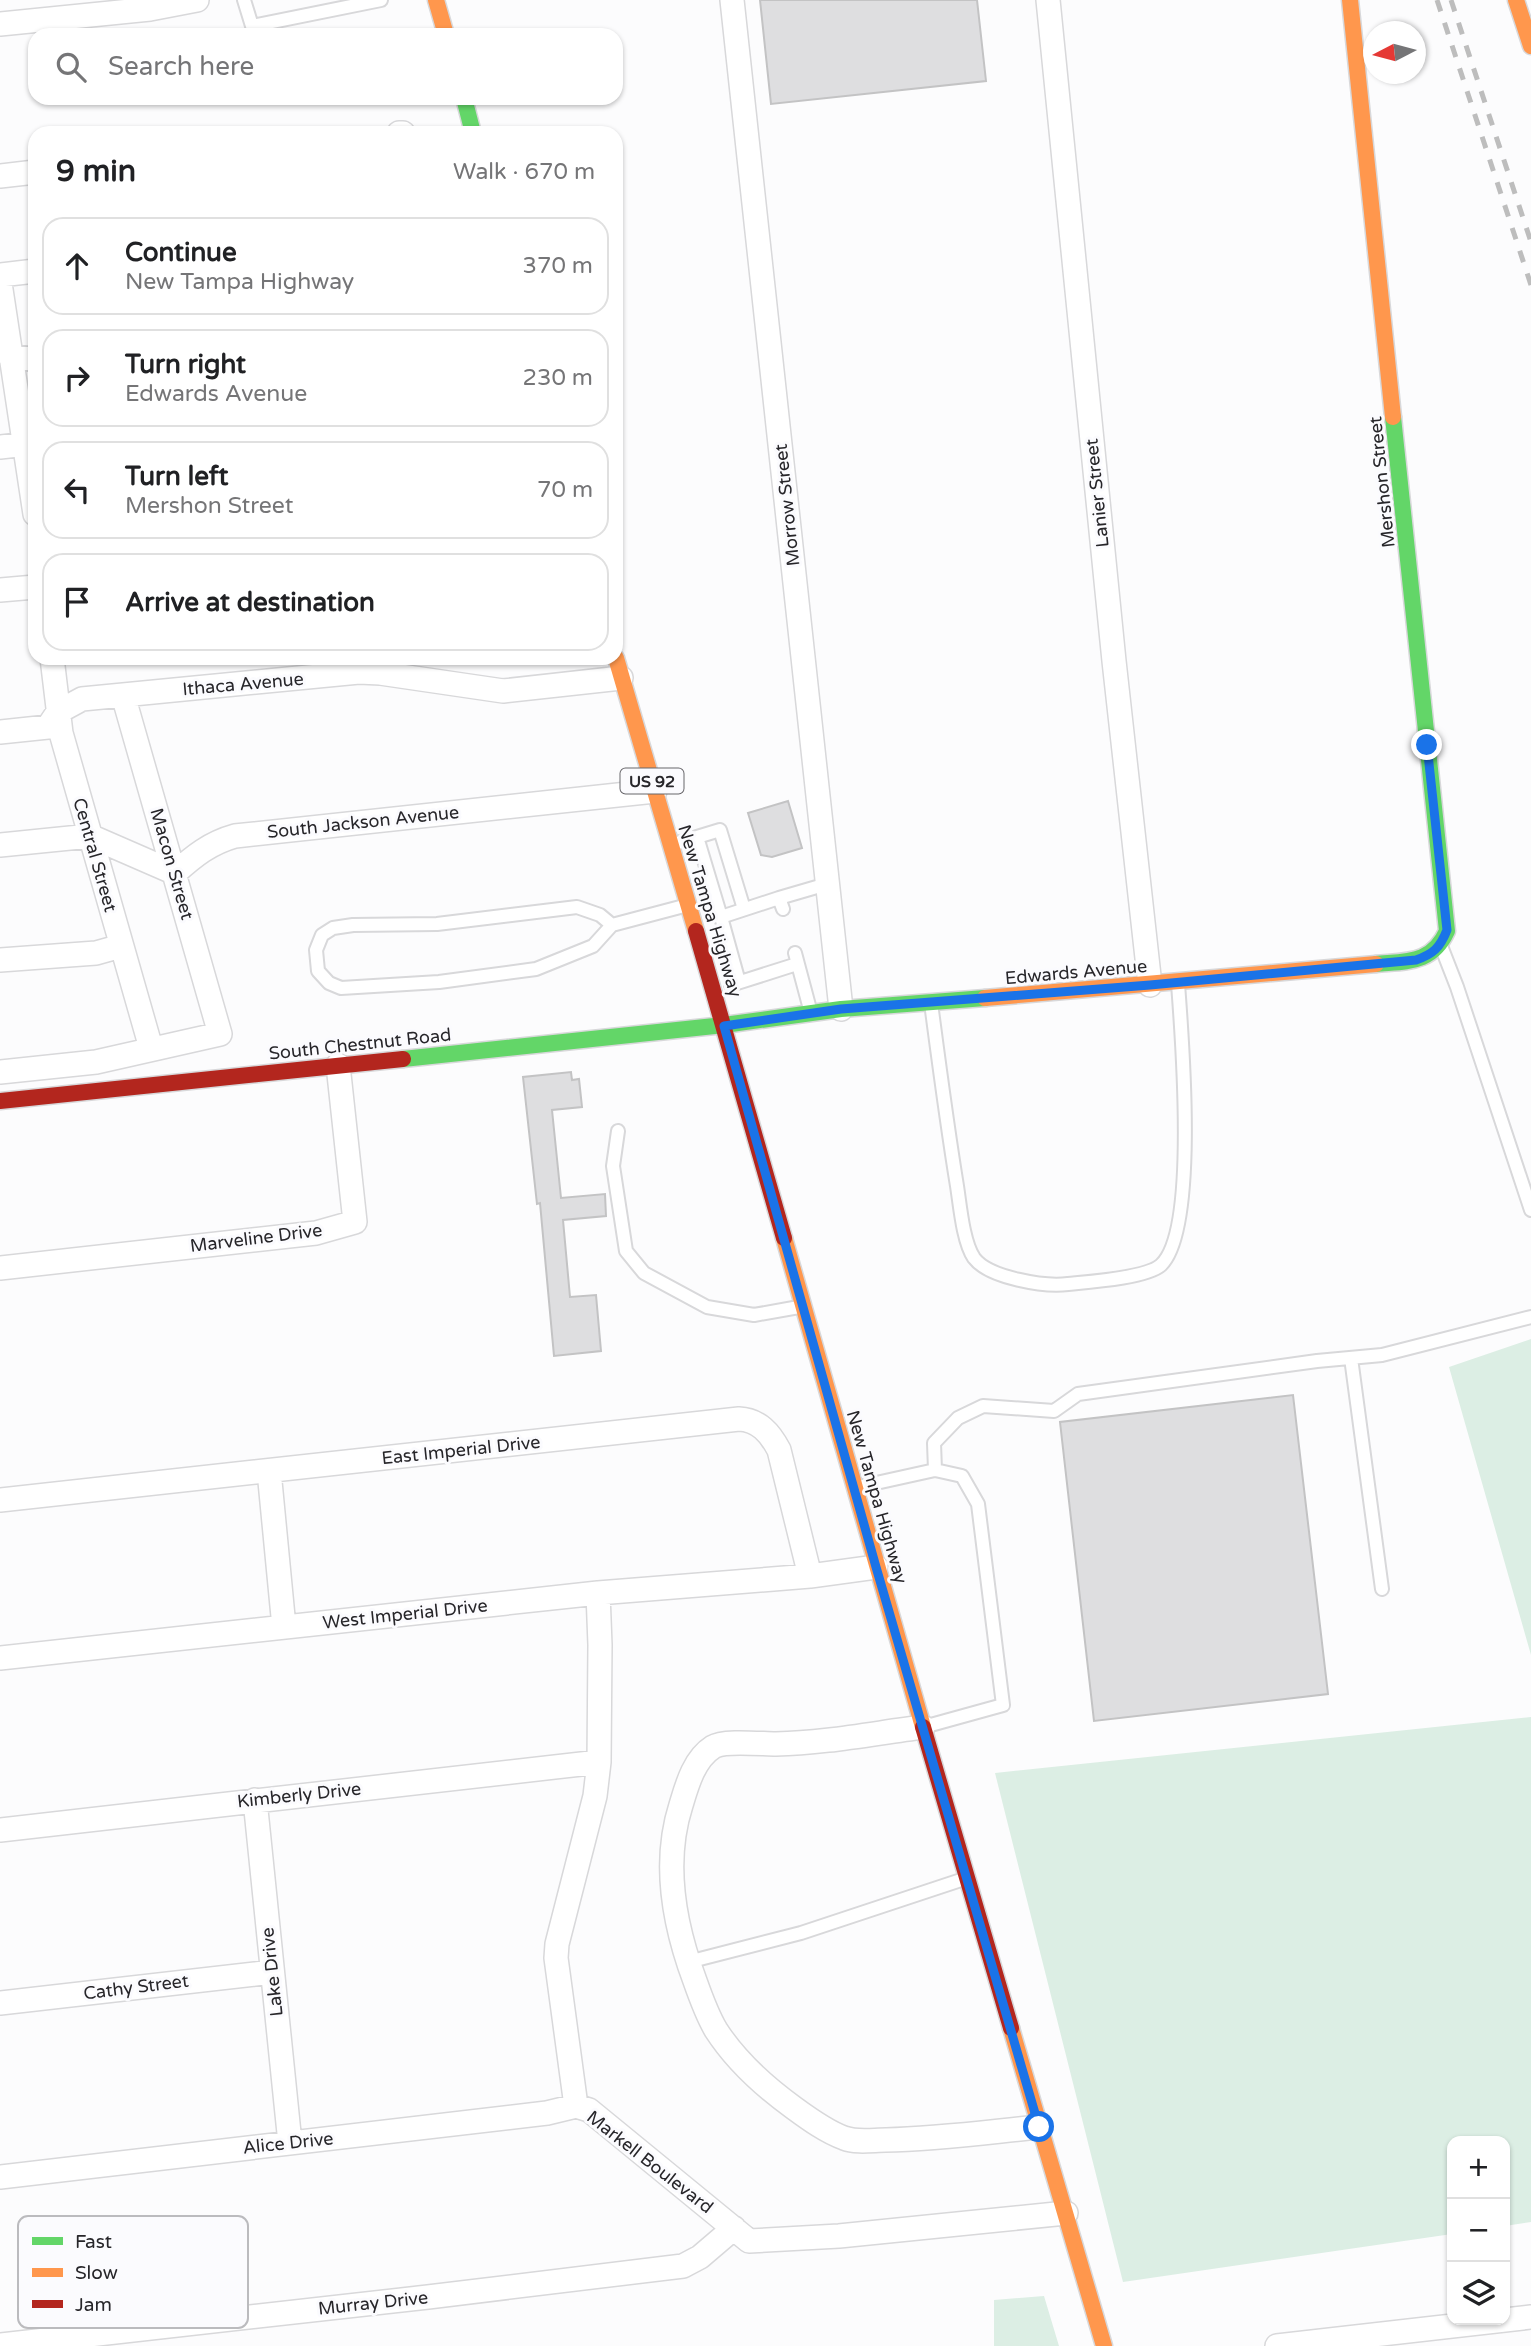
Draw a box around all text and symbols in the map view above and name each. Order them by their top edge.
north arrow [1363,21,1426,84]
search box [28,28,623,105]
icon: search [52,48,90,86]
text: Search here [108,51,254,82]
text: 9 min [56,153,136,190]
text: Walk · 670 m [453,158,595,186]
text: Continue [125,237,237,268]
icon: ahead [58,247,96,285]
text: 370 m [523,252,593,280]
text: New Tampa Highway [125,268,354,296]
text: Turn right [125,349,246,380]
icon: right [58,359,96,397]
text: 230 m [523,364,593,392]
text: Edwards Avenue [125,380,307,408]
street label: Mershon Street [1364,415,1400,549]
street label: Lanier Street [1080,437,1114,548]
street label: Morrow Street [770,443,804,567]
text: Turn left [125,461,228,492]
icon: left [58,471,96,509]
text: 70 m [537,476,593,504]
text: Mershon Street [125,492,293,520]
icon: arrive [58,583,96,621]
text: Arrive at destination [125,587,375,618]
street label: Ithaca Avenue [181,668,305,700]
route end [1411,729,1442,760]
road number: US 92 [620,768,684,794]
street label: Central Street [68,795,122,915]
street label: South Jackson Avenue [266,801,460,843]
street label: Macon Street [146,806,198,922]
street label: New Tampa Highway [673,822,747,1000]
street label: Edwards Avenue [1004,955,1148,989]
street label: South Chestnut Road [268,1023,452,1065]
street label: Marveline Drive [189,1219,323,1257]
street label: New Tampa Highway [842,1408,912,1587]
street label: East Imperial Drive [380,1431,542,1469]
street label: West Imperial Drive [321,1594,489,1634]
street label: Kimberly Drive [236,1778,362,1812]
street label: Lake Drive [256,1926,288,2018]
street label: Cathy Street [82,1970,190,2004]
street label: Markell Boulevard [582,2106,718,2218]
route start [1023,2111,1054,2142]
street label: Alice Drive [242,2127,334,2159]
map controls [1447,2136,1510,2325]
button: + [1447,2136,1510,2199]
button: − [1447,2199,1510,2262]
legend [18,2216,248,2328]
text: Fast [75,2231,112,2253]
text: Slow [75,2262,118,2284]
button: layers [1447,2262,1510,2325]
street label: Murray Drive [317,2286,429,2320]
text: Jam [75,2294,112,2316]

